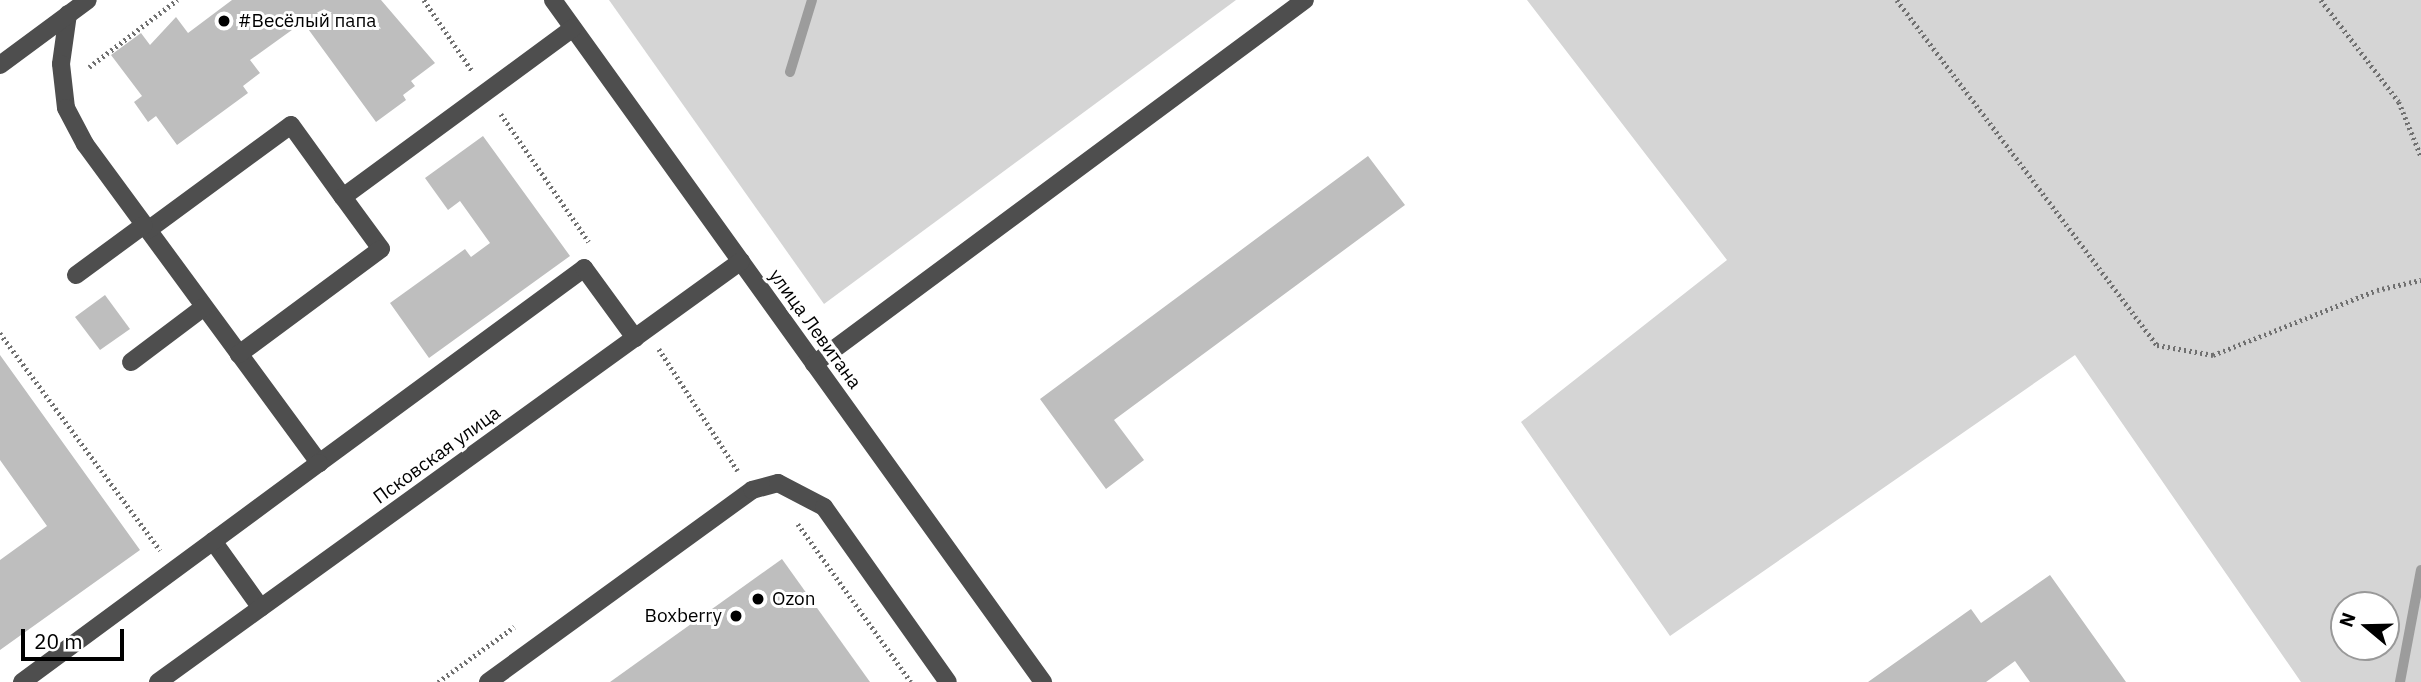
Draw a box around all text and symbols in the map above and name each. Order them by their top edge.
place label: #Весёлый папа [238,10,376,32]
marker: #Весёлый папа [216,13,232,29]
street label: улица Левитана [764,265,866,393]
street label: Псковская улица [369,401,505,509]
place label: Ozon [772,588,816,610]
marker: Ozon [750,591,766,607]
north arrow [2330,591,2400,661]
place label: Boxberry [644,605,722,627]
marker: Boxberry [728,608,744,624]
text: N [2333,609,2361,630]
scale bar [24,616,128,660]
text: 20 m [34,627,83,655]

